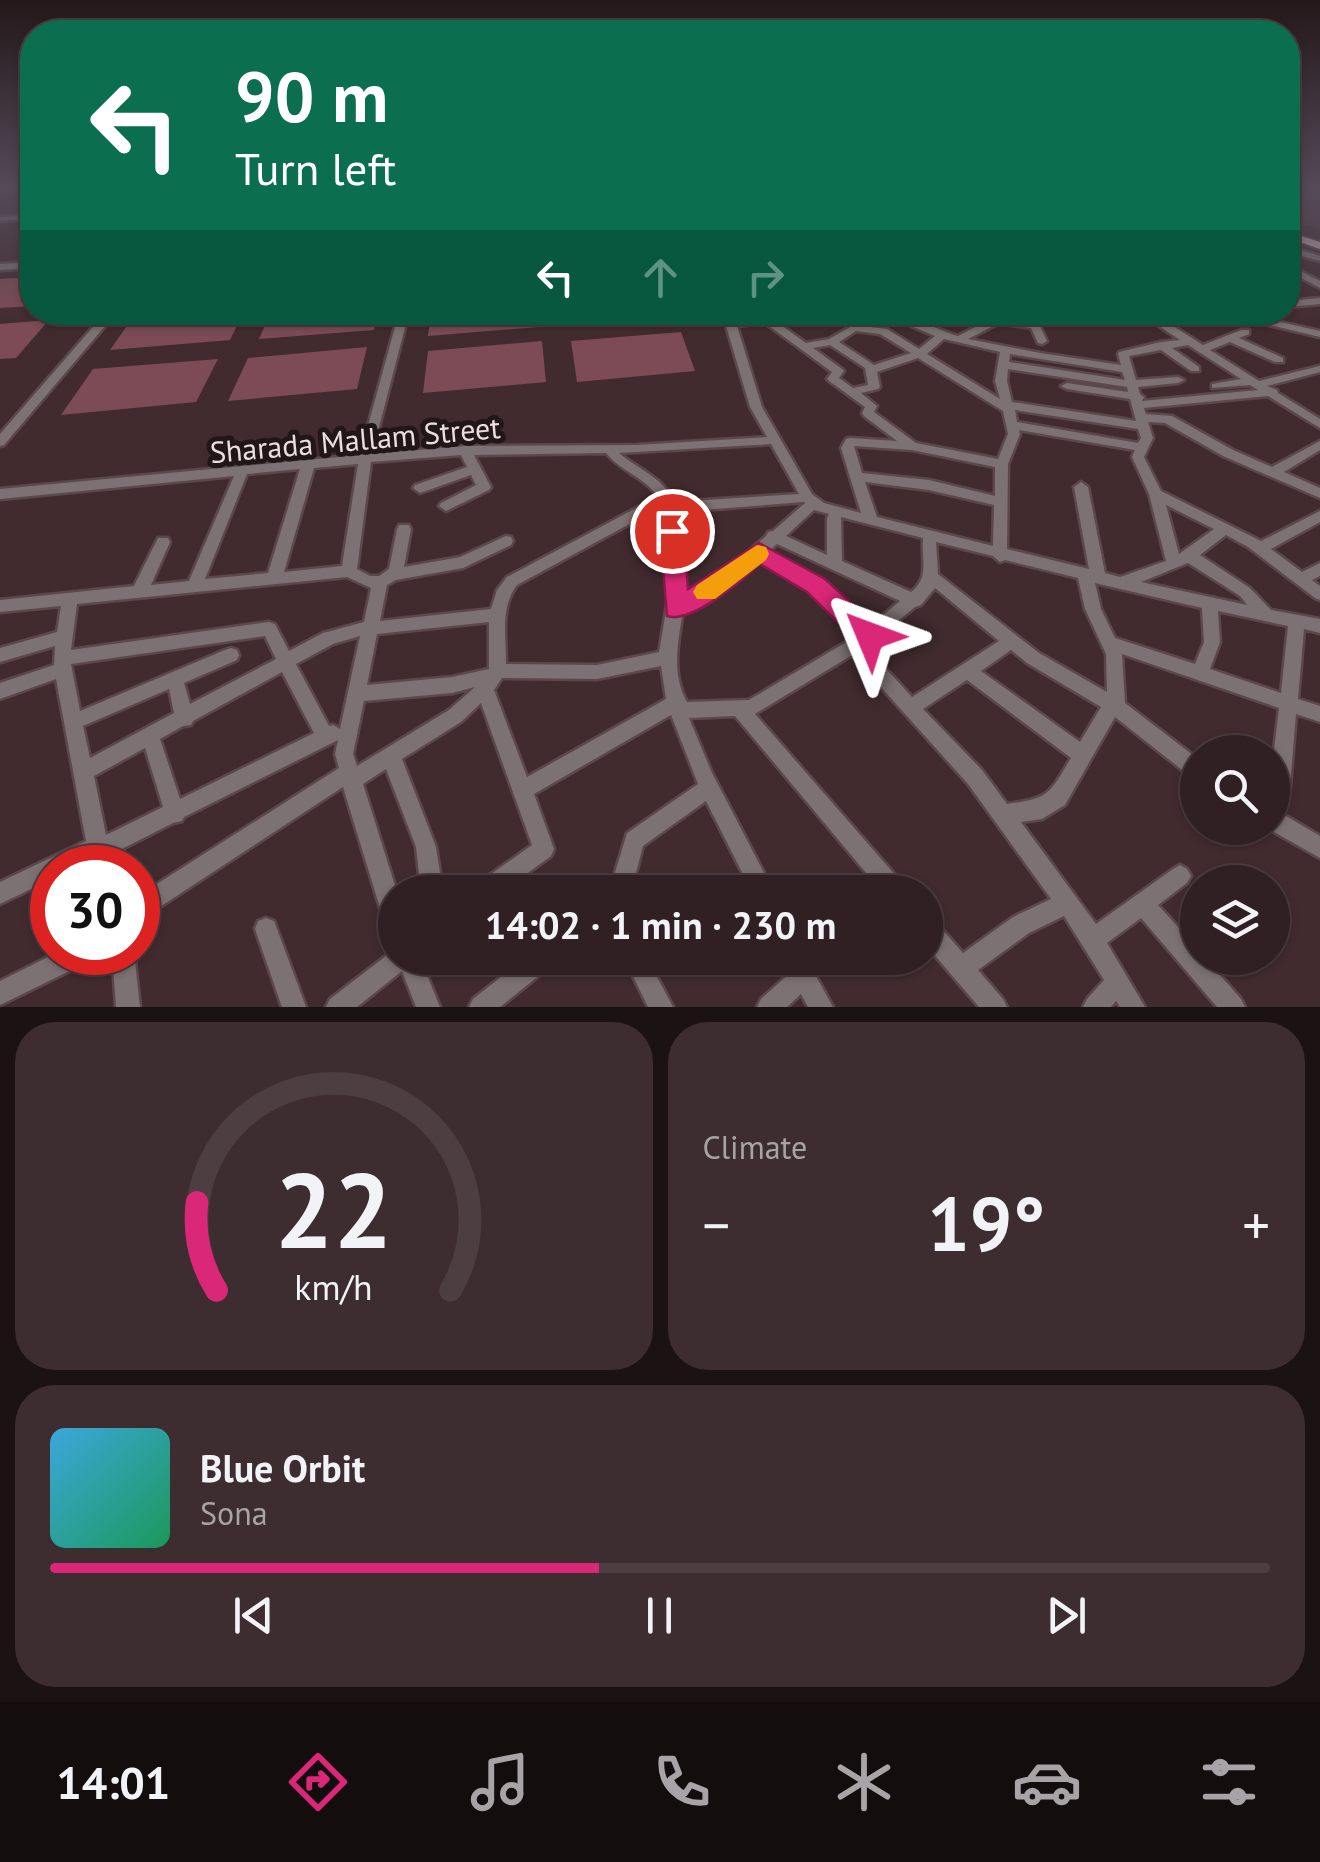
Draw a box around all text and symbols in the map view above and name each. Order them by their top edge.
text: 90 m [235,51,388,141]
icon: left [70,60,200,190]
text: Turn left [235,139,396,197]
icon: left [528,250,583,305]
icon: ahead [633,250,688,305]
icon: right [738,250,793,305]
street label: Sharada Mallam Street [208,407,502,471]
pin [630,489,715,574]
icon: arrive [645,504,700,559]
position arrow [818,584,922,688]
map controls [1180,735,1290,975]
button: search [1180,735,1290,845]
speed limit sign: 30 [30,845,160,975]
button: layers [1180,865,1290,975]
text: 14:02 · 1 min · 230 m [485,900,836,949]
text: Climate [703,1126,807,1168]
text: 22 [275,1142,393,1277]
text: 19° [927,1175,1045,1272]
text: − [703,1189,730,1260]
text: + [1242,1189,1270,1260]
text: km/h [295,1264,373,1310]
text: Blue Orbit [200,1443,365,1492]
text: Sona [200,1492,268,1534]
icon: previous [226,1588,281,1643]
icon: pause [632,1588,687,1643]
icon: next [1039,1588,1094,1643]
icon: directions [283,1747,353,1817]
icon: music [465,1747,535,1817]
icon: phone [647,1747,717,1817]
icon: climate [829,1747,899,1817]
icon: car [1012,1747,1082,1817]
icon: filters [1194,1747,1264,1817]
text: 14:01 [56,1753,170,1811]

